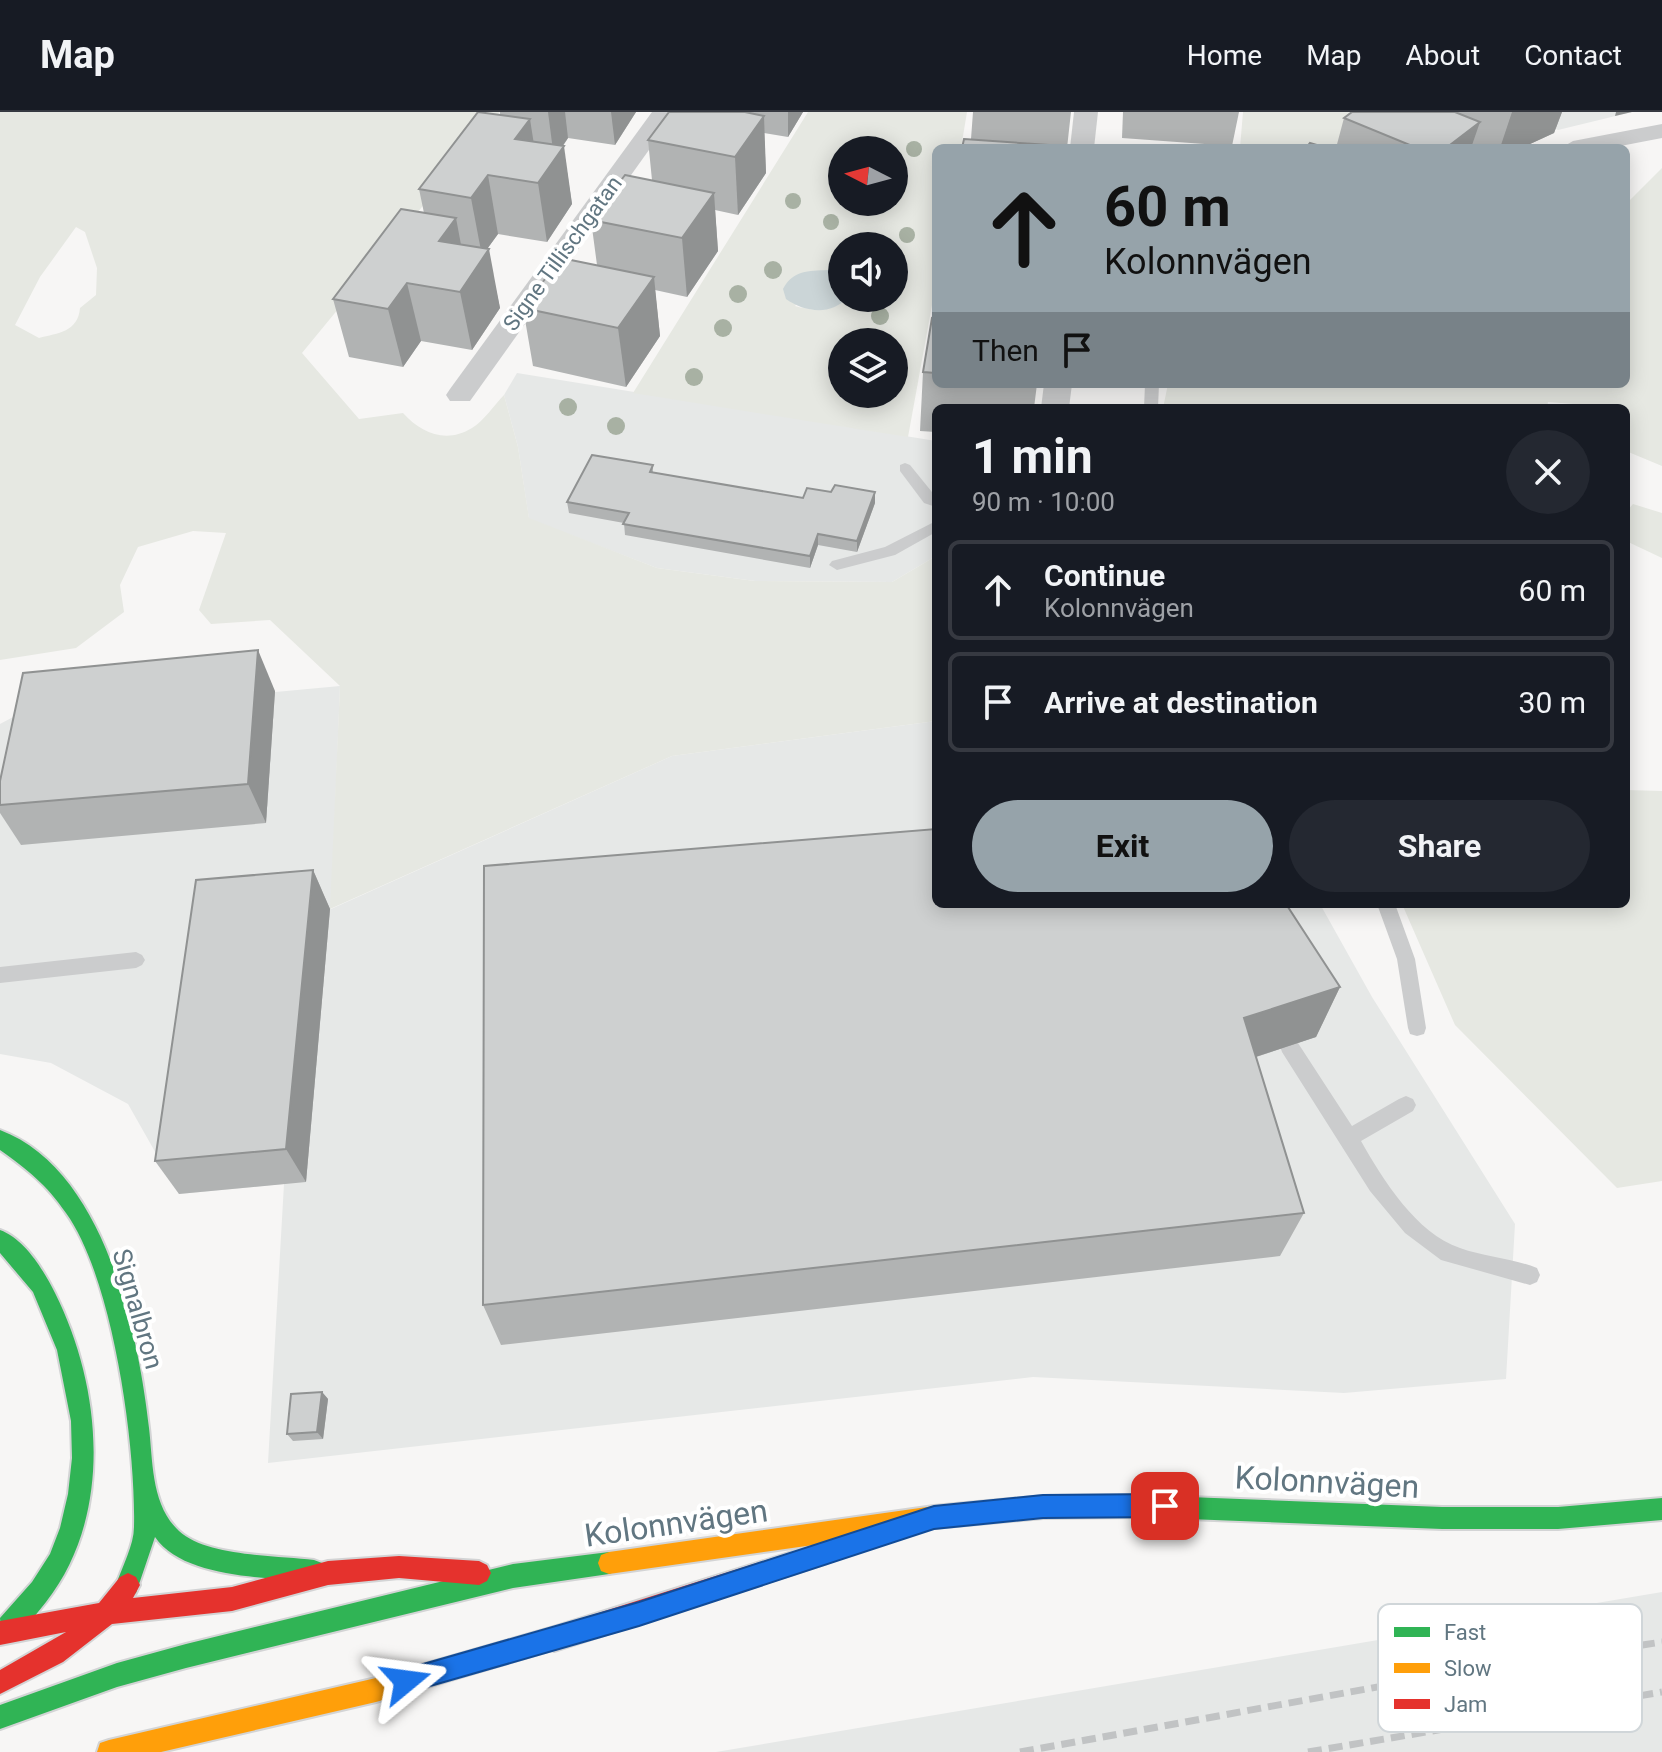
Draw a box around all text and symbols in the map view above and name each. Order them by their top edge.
text: Map [40,33,115,77]
text: Home [1187,39,1262,72]
text: Map [1306,39,1362,72]
text: About [1406,39,1480,72]
text: Contact [1524,39,1622,72]
north arrow [828,136,908,216]
map controls [828,136,908,408]
street label: Signe Tillischgatan [498,171,627,335]
text: 60 m [1104,174,1231,240]
icon: ahead [972,176,1076,280]
button: sound [828,232,908,312]
text: Kolonnvägen [1104,241,1312,283]
button: layers [828,328,908,408]
icon: arrive [1055,328,1099,372]
text: Then [972,333,1039,368]
text: 1 min [972,428,1093,485]
button: close [1506,430,1590,514]
text: 90 m · 10:00 [972,487,1115,517]
text: Continue [1044,558,1165,593]
icon: ahead [976,568,1020,612]
text: 60 m [1519,573,1586,608]
text: Kolonnvägen [1044,593,1194,623]
icon: arrive [976,680,1020,724]
text: Arrive at destination [1044,685,1318,720]
text: 30 m [1519,685,1586,720]
button: Exit [972,800,1273,892]
button: Share [1289,800,1590,892]
street label: Signalbron [107,1245,169,1373]
street label: Kolonnvägen [1234,1458,1420,1506]
pin [1131,1472,1199,1540]
icon: arrive [1143,1484,1187,1528]
street label: Kolonnvägen [582,1491,770,1555]
legend [1378,1604,1642,1732]
text: Fast [1444,1620,1486,1645]
position arrow [364,1639,448,1723]
text: Slow [1444,1656,1492,1681]
text: Jam [1444,1692,1487,1717]

